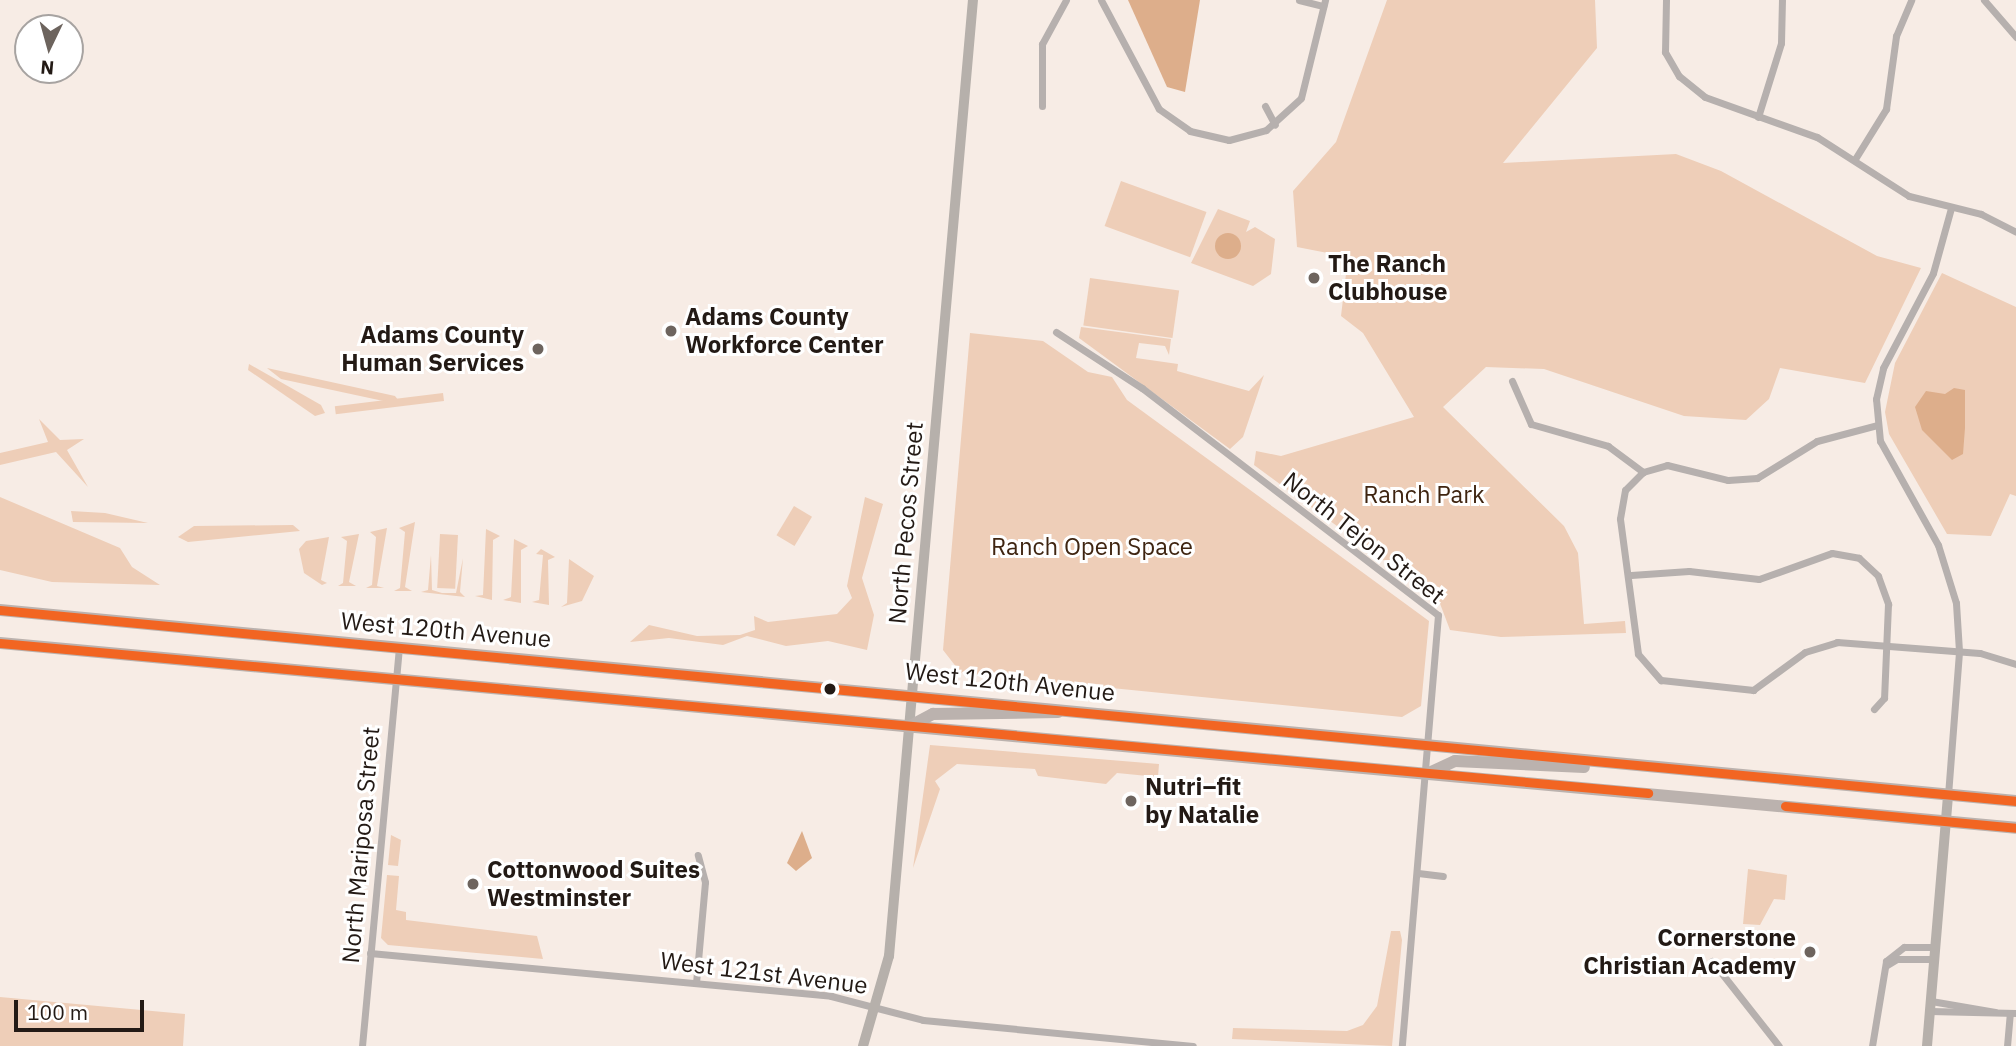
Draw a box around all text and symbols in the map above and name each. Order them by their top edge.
north arrow [14,14,84,84]
text: N [39,55,55,80]
place label: The Ranch Clubhouse [1328,250,1448,306]
marker: The Ranch Clubhouse [1306,270,1322,286]
place label: Adams County Workforce Center [685,303,884,359]
place label: Adams County Human Services [341,321,524,377]
marker: Adams County Workforce Center [663,323,679,339]
marker: Adams County Human Services [530,341,546,357]
street label: North Pecos Street [883,421,929,625]
street label: North Tejon Street [1278,466,1450,610]
park label: Ranch Park [1363,481,1485,509]
park label: Ranch Open Space [991,533,1193,561]
street label: West 120th Avenue [340,606,552,654]
street label: West 120th Avenue [904,657,1116,707]
unlabelled marker [823,682,837,696]
street label: North Mariposa Street [336,725,386,965]
place label: Nutri–fit by Natalie [1145,773,1259,829]
marker: Nutri–fit by Natalie [1123,793,1139,809]
place label: Cottonwood Suites Westminster [487,856,700,912]
marker: Cottonwood Suites Westminster [465,876,481,892]
place label: Cornerstone Christian Academy [1583,924,1796,980]
marker: Cornerstone Christian Academy [1802,944,1818,960]
street label: West 121st Avenue [659,946,869,1000]
scale bar [18,986,147,1030]
text: 100 m [27,998,88,1026]

